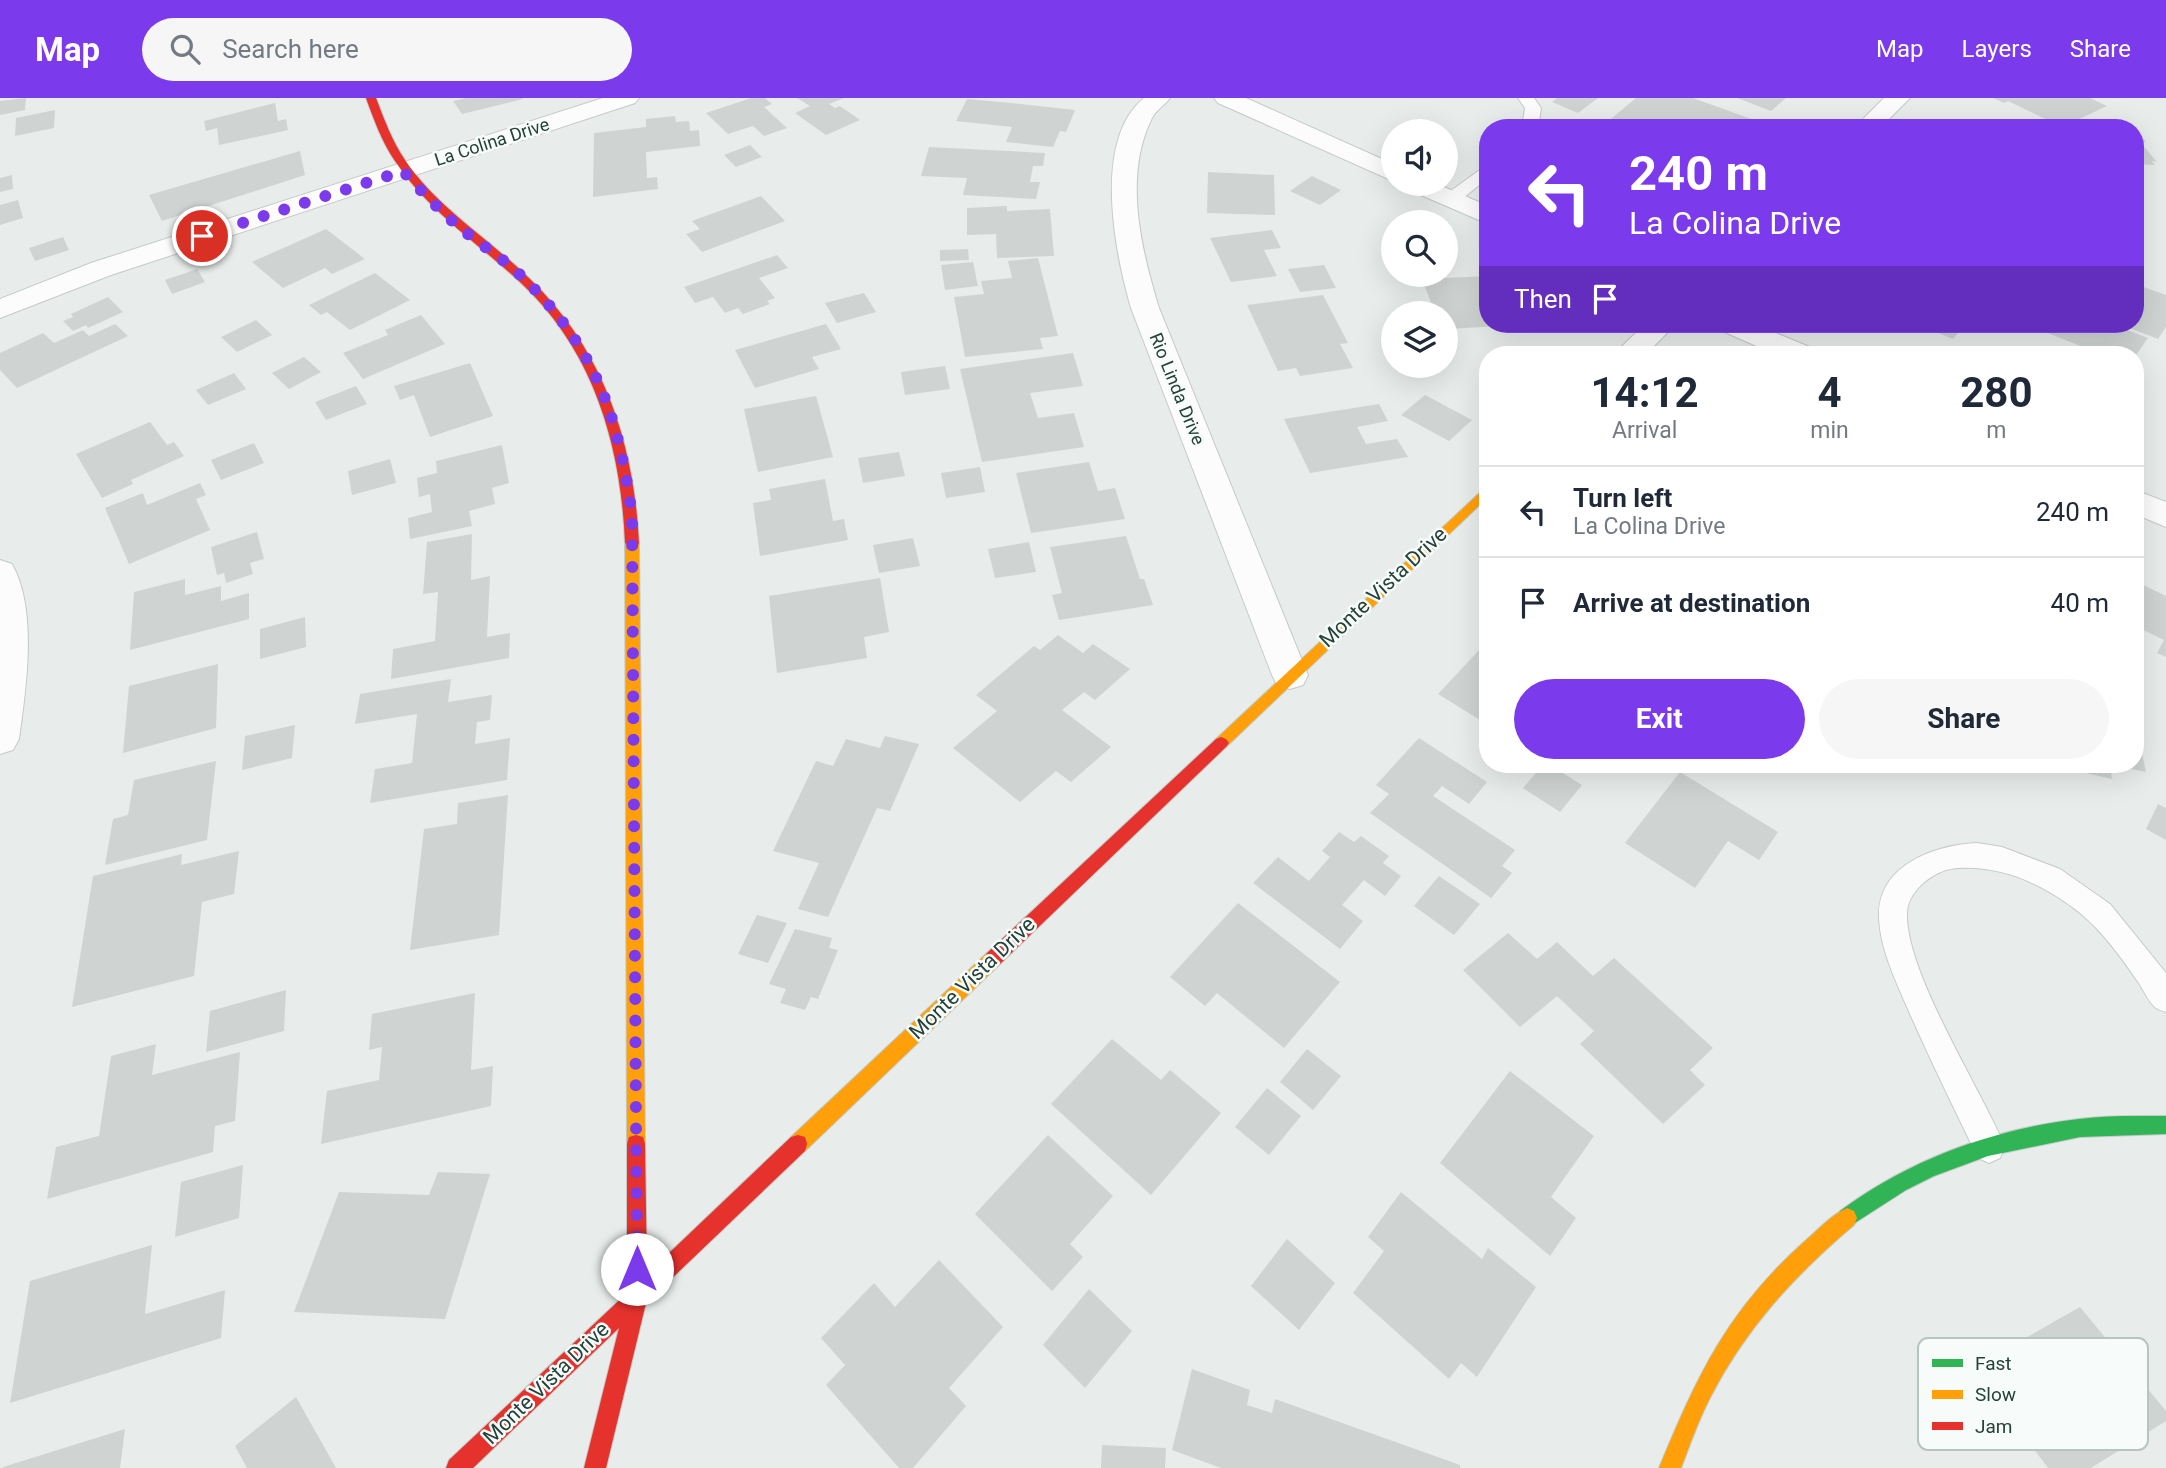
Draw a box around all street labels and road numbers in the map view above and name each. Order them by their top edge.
street label: La Colina Drive [432,113,552,170]
street label: Rio Linda Drive [1145,330,1209,448]
street label: Monte Vista Drive [1314,522,1452,652]
street label: Monte Vista Drive [904,912,1040,1044]
street label: Monte Vista Drive [478,1317,614,1449]

